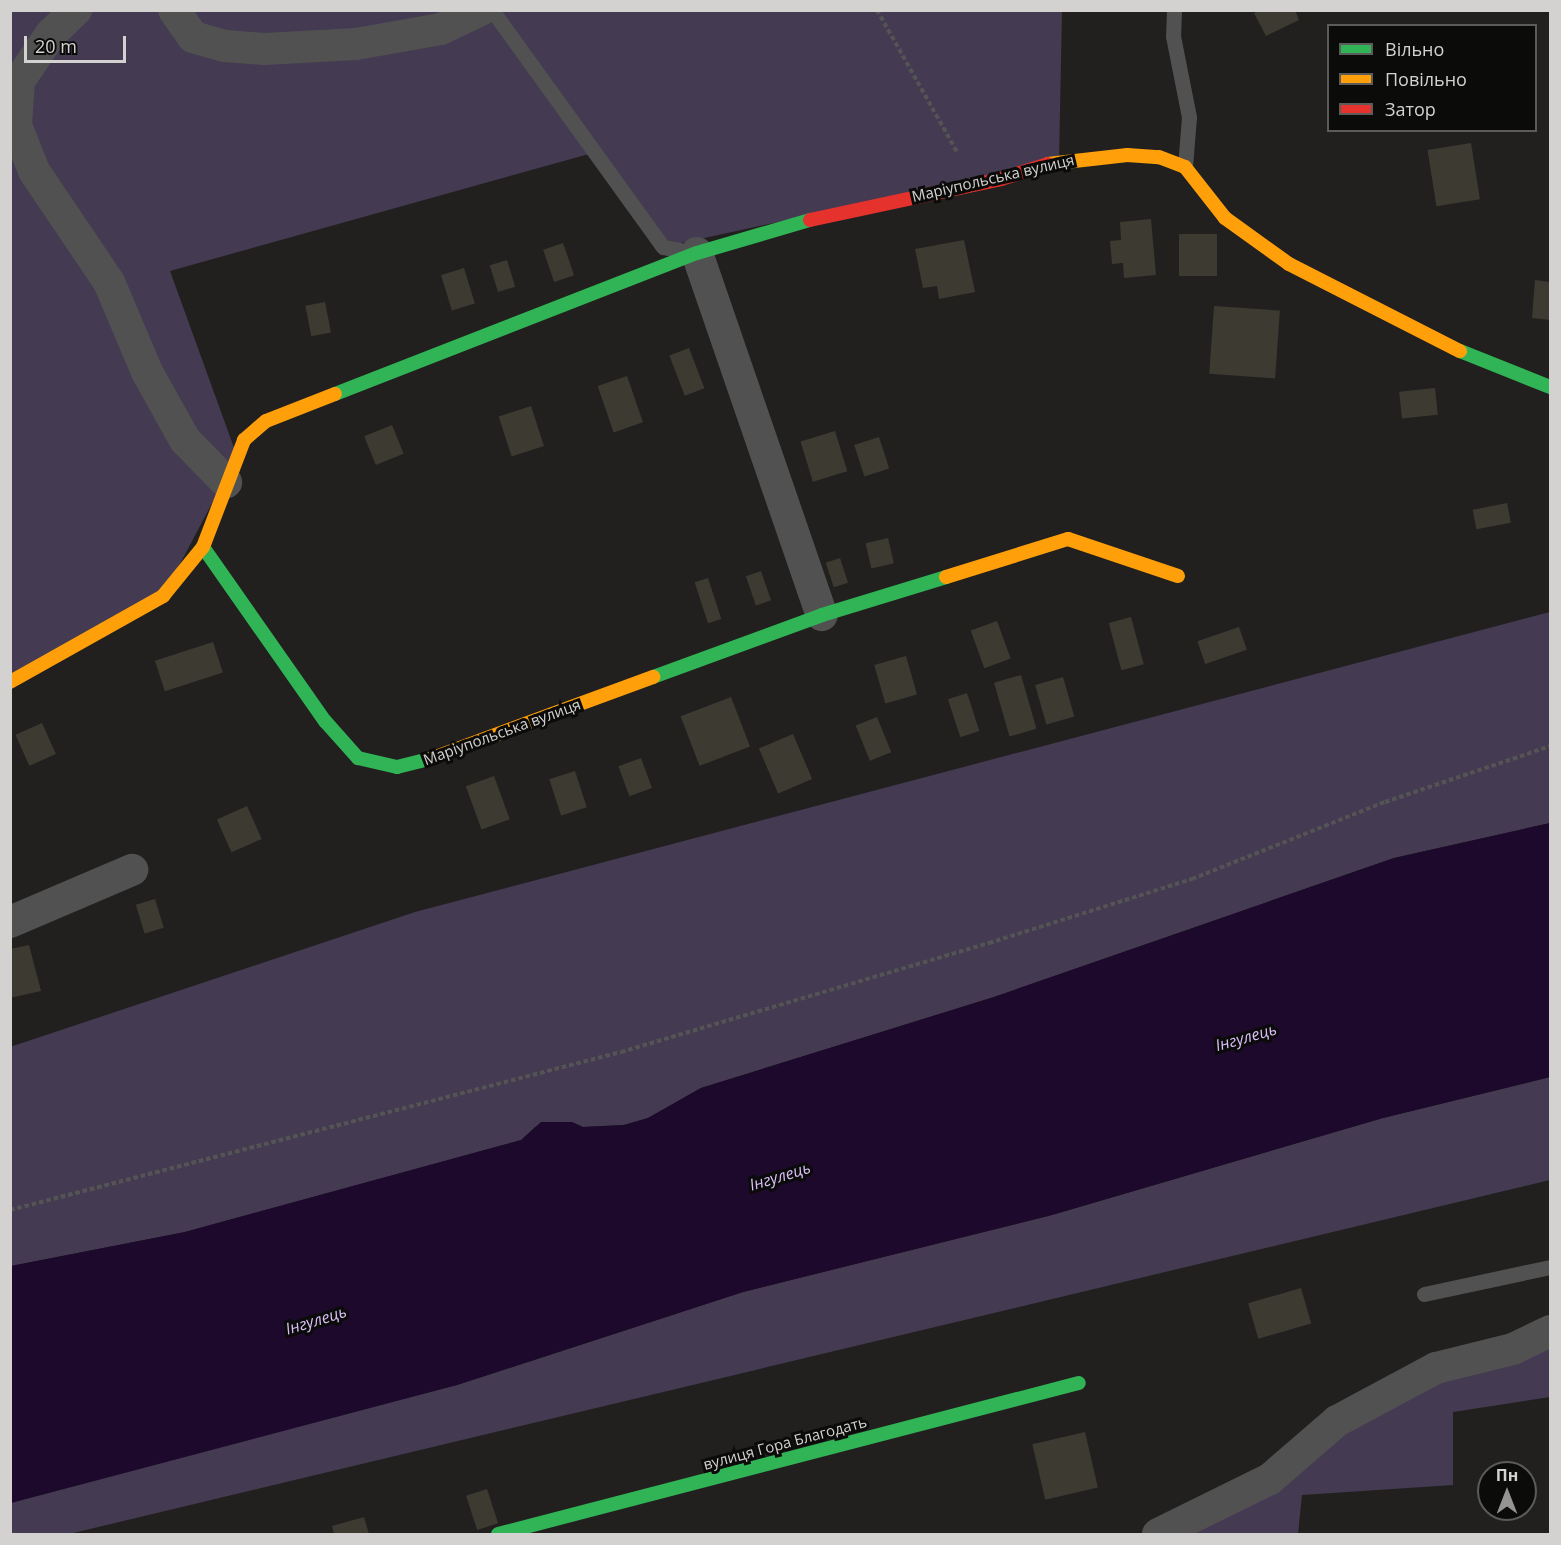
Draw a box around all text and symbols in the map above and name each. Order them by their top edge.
scale bar [27,24,129,62]
legend [1327,24,1537,132]
text: 20 m [35,34,77,58]
text: Вільно [1385,37,1444,61]
text: Повільно [1385,67,1467,91]
text: Затор [1385,97,1436,121]
street label: Маріупольська вулиця [910,151,1076,205]
street label: Маріупольська вулиця [421,695,583,769]
water label: Інгулець [1213,1019,1279,1055]
water label: Інгулець [747,1158,813,1194]
water label: Інгулець [283,1302,349,1338]
street label: вулиця Гора Благодать [701,1412,869,1474]
north arrow [1477,1461,1537,1521]
text: Пн [1496,1464,1518,1486]

